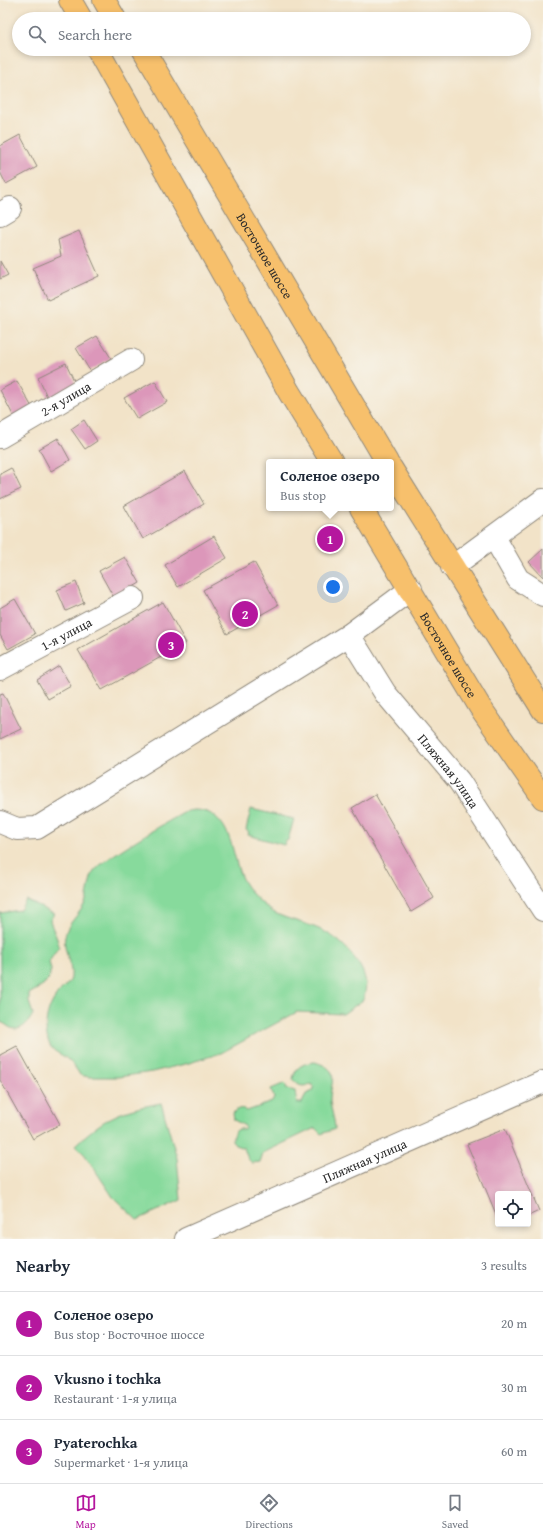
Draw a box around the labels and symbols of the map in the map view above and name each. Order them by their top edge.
street label: Восточное шоссе [232,209,297,302]
street label: 2-я улица [37,376,95,421]
pin: 1 [317,524,343,554]
your location [323,577,343,597]
pin: 2 [232,599,258,629]
street label: Восточное шоссе [415,609,481,702]
street label: 1-я улица [38,612,96,656]
pin: 3 [158,630,184,660]
street label: Пляжная улица [413,730,484,813]
street label: Пляжная улица [320,1134,410,1188]

